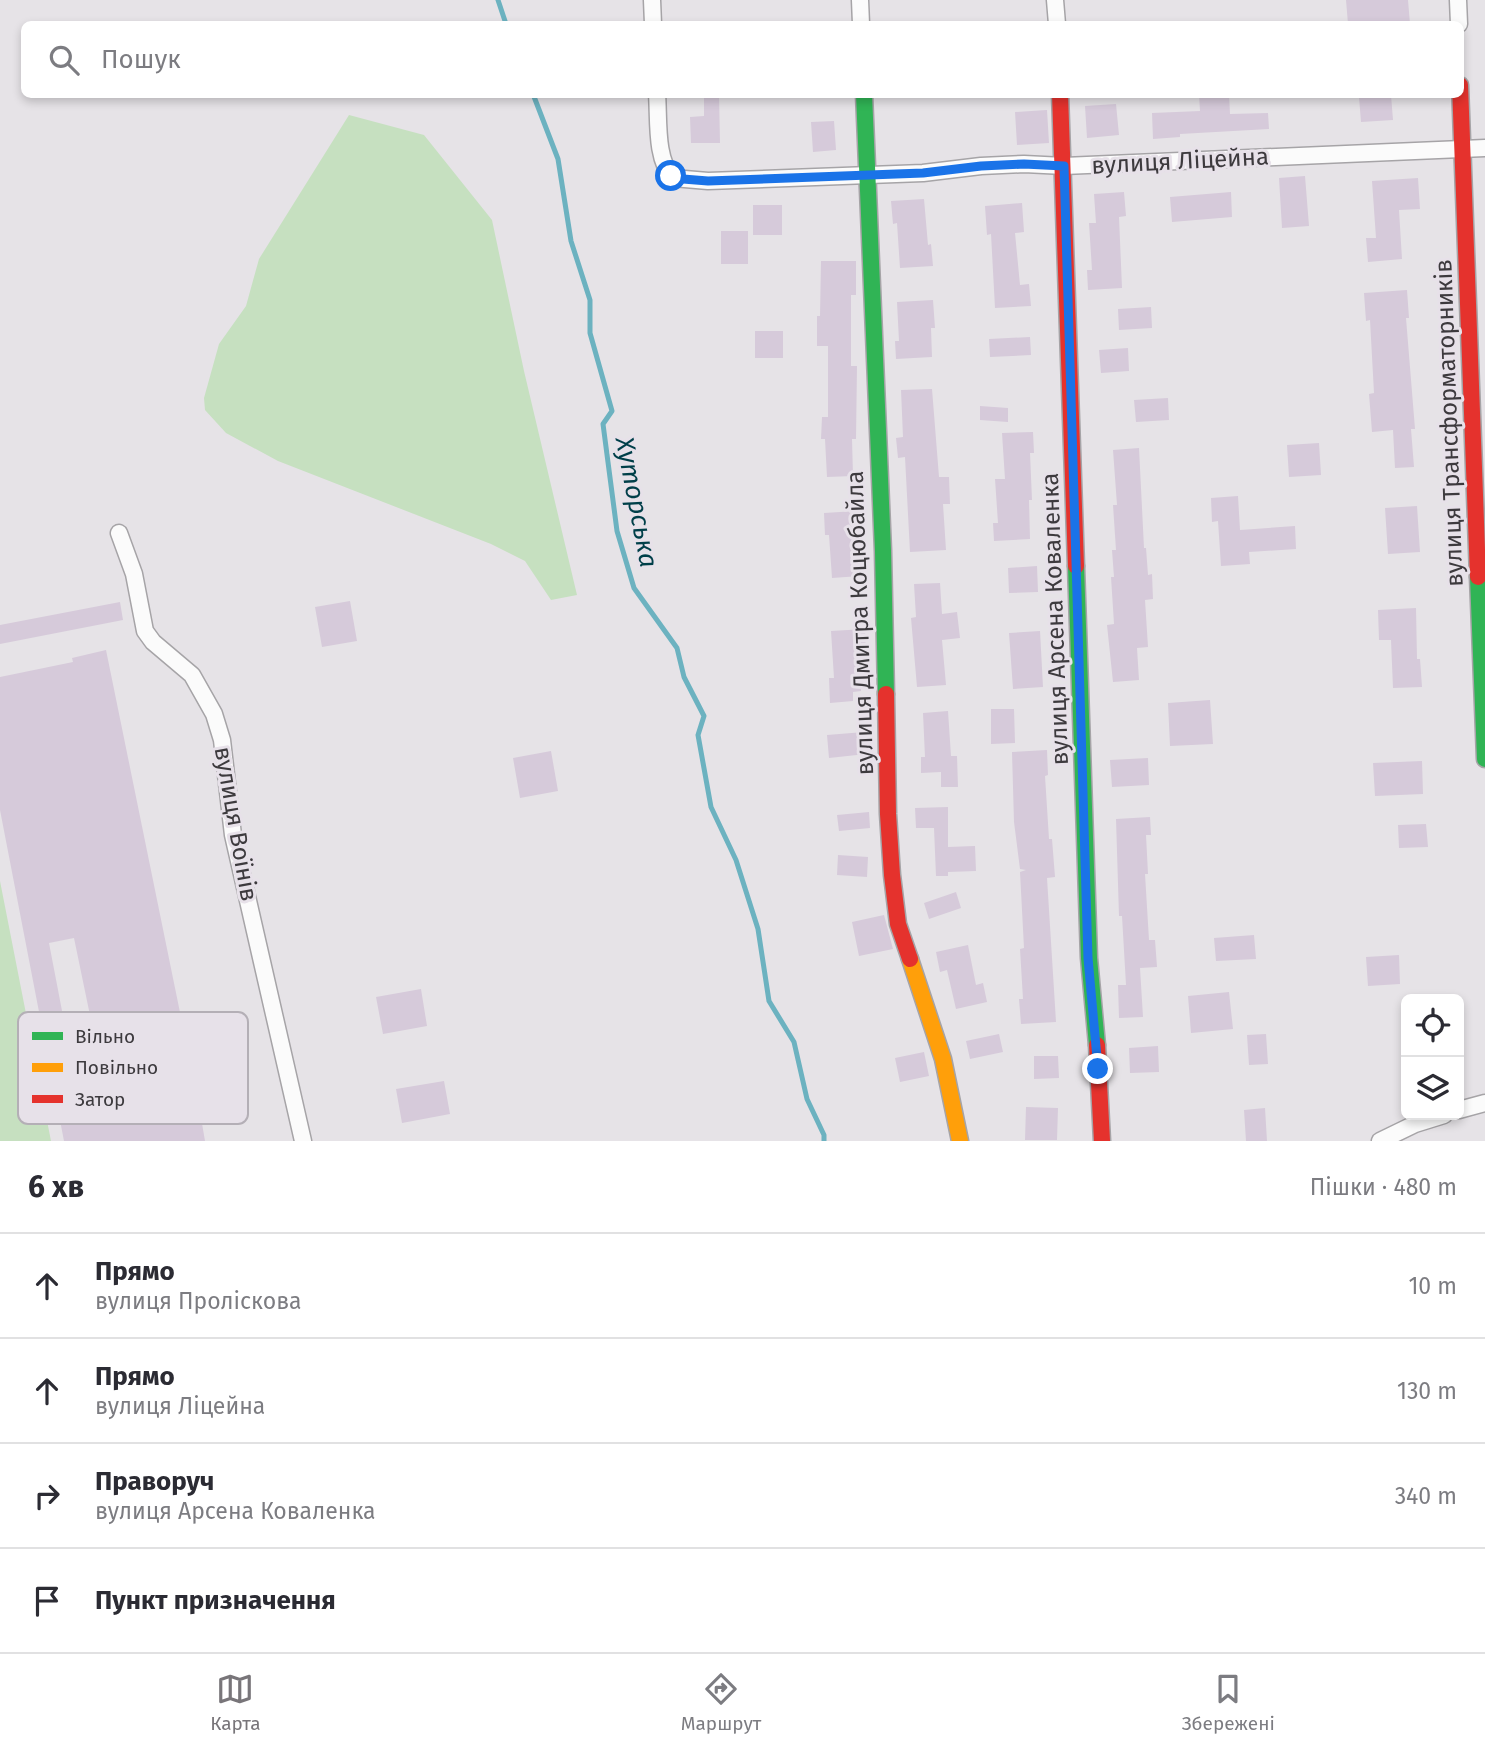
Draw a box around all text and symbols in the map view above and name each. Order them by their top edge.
search box [21,21,1464,98]
icon: search [45,41,83,79]
text: Пошук [101,44,181,75]
street label: вулиця Ліцейна [1091,142,1269,180]
route start [655,160,686,191]
street label: вулиця Трансформаторників [1429,259,1469,587]
water label: Хуторська [608,433,664,570]
street label: вулиця Дмитра Коцюбайла [841,470,879,776]
street label: вулиця Арсена Коваленка [1036,472,1074,766]
street label: вулиця Воїнів [209,745,263,903]
map controls [1401,994,1464,1120]
button: locate [1401,994,1464,1057]
legend [18,1012,248,1124]
text: Вільно [75,1025,135,1048]
route end [1082,1053,1113,1084]
text: Повільно [75,1056,158,1079]
button: layers [1401,1057,1464,1120]
text: Затор [75,1088,125,1111]
text: 6 хв [28,1169,84,1205]
text: Пішки · 480 m [1310,1173,1457,1201]
text: Прямо [95,1256,175,1287]
icon: ahead [28,1267,66,1305]
text: 10 m [1408,1272,1457,1300]
text: вулиця Проліскова [95,1287,302,1315]
text: Прямо [95,1361,175,1392]
icon: ahead [28,1372,66,1410]
text: 130 m [1397,1377,1457,1405]
text: вулиця Ліцейна [95,1392,265,1420]
text: Праворуч [95,1466,214,1497]
icon: right [28,1477,66,1515]
text: 340 m [1395,1482,1457,1510]
text: вулиця Арсена Коваленка [95,1497,376,1525]
icon: arrive [28,1582,66,1620]
text: Пункт призначення [95,1585,336,1616]
tab: Карта [210,1670,260,1735]
tab: Маршрут [681,1670,761,1735]
tab: Збережені [1182,1670,1275,1735]

